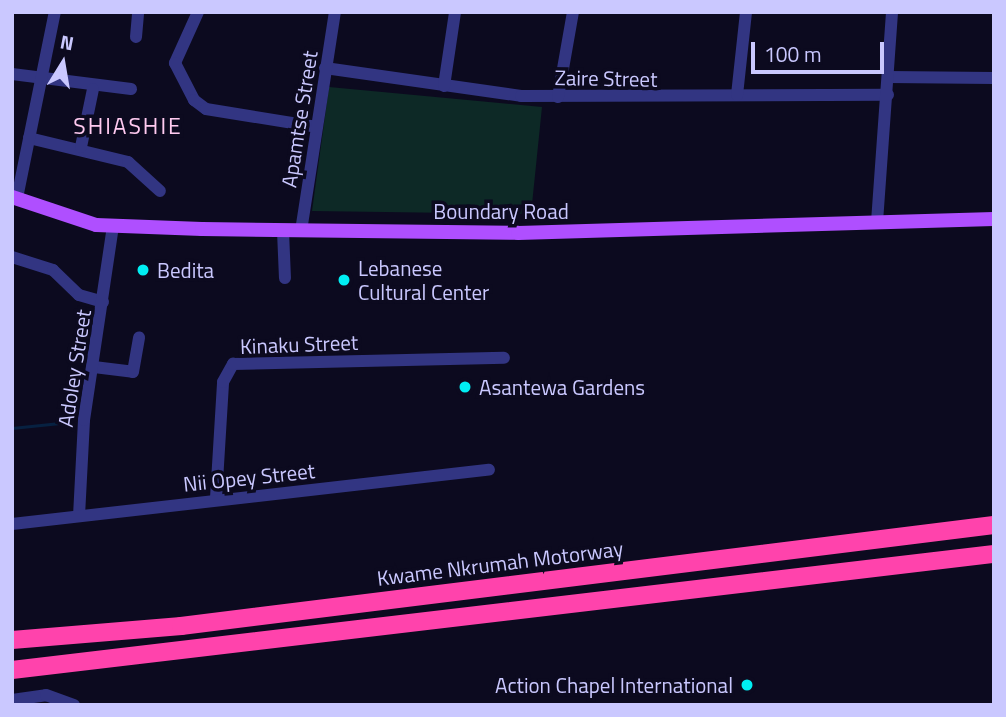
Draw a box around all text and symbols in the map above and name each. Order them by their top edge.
text: N [58,26,76,57]
north arrow [28,28,98,98]
scale bar [754,28,887,72]
text: 100 m [764,38,821,70]
street label: Apamtse Street [276,49,322,189]
street label: Zaire Street [554,65,658,91]
district label: SHIASHIE [74,112,182,140]
street label: Boundary Road [433,198,569,224]
place label: Lebanese Cultural Center [358,255,489,305]
place label: Bedita [157,257,214,283]
marker: Bedita [135,262,151,278]
marker: Lebanese Cultural Center [336,272,352,288]
street label: Adoley Street [52,307,96,429]
street label: Kinaku Street [239,329,359,359]
place label: Asantewa Gardens [479,374,645,400]
marker: Asantewa Gardens [457,379,473,395]
street label: Nii Opey Street [182,458,316,496]
street label: Kwame Nkrumah Motorway [375,535,625,591]
place label: Action Chapel International [495,672,733,698]
marker: Action Chapel International [739,677,755,693]

